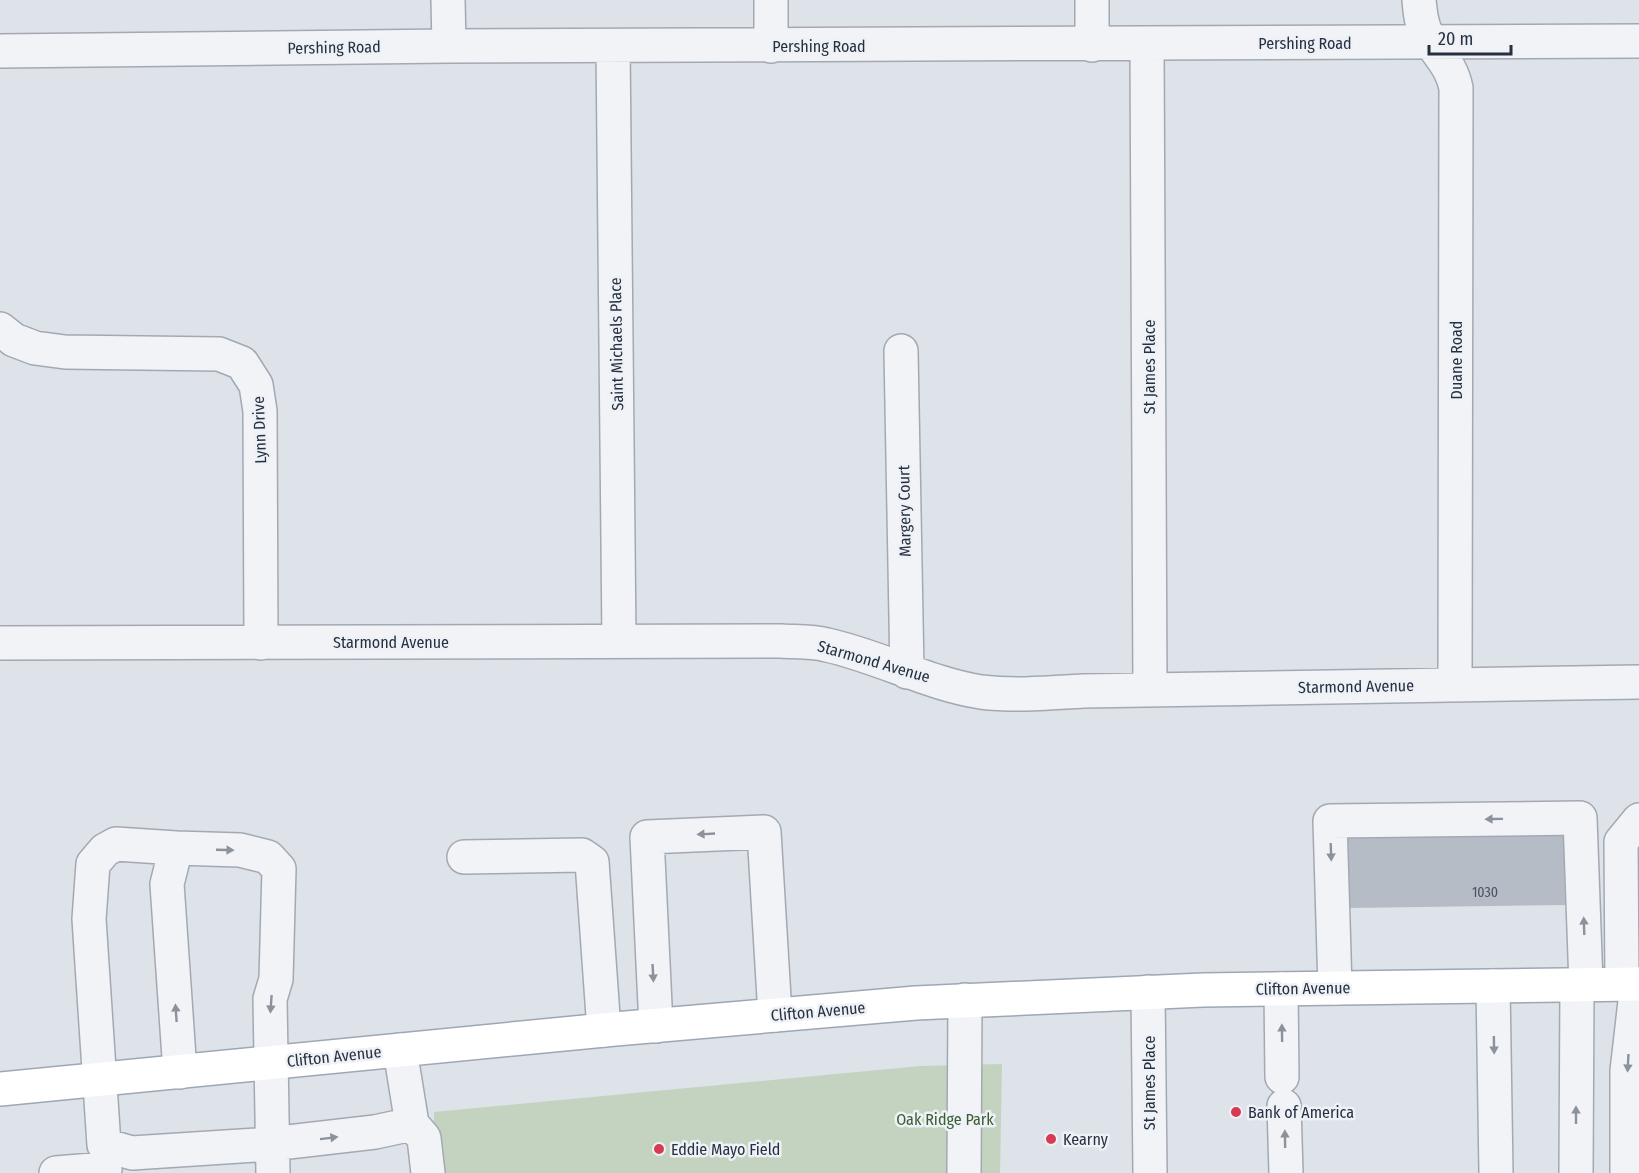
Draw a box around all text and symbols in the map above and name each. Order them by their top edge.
scale bar [1429,18,1512,56]
text: 20 m [1438,28,1473,50]
street label: Pershing Road [1258,34,1352,53]
street label: Pershing Road [287,37,381,58]
street label: Pershing Road [772,37,866,56]
street label: Saint Michaels Place [606,277,627,411]
street label: St James Place [1140,320,1159,414]
street label: Duane Road [1447,321,1466,399]
street label: Lynn Drive [249,396,270,464]
street label: Margery Court [894,464,915,557]
street label: Starmond Avenue [333,633,449,652]
street label: Starmond Avenue [815,636,932,687]
street label: Starmond Avenue [1298,676,1414,697]
one-way arrow [1484,814,1503,824]
one-way arrow [696,830,715,839]
one-way arrow [1326,843,1336,862]
one-way arrow [216,845,235,854]
house number: 1030 [1472,884,1498,901]
one-way arrow [1579,917,1589,936]
one-way arrow [649,963,658,982]
street label: Clifton Avenue [1255,978,1351,999]
one-way arrow [267,994,276,1013]
street label: Clifton Avenue [770,998,866,1025]
one-way arrow [171,1004,180,1023]
one-way arrow [1277,1023,1286,1042]
one-way arrow [1490,1035,1499,1054]
street label: St James Place [1140,1036,1159,1130]
street label: Clifton Avenue [286,1042,382,1071]
one-way arrow [1623,1054,1632,1073]
place label: Bank of America [1248,1103,1354,1122]
marker: Bank of America [1229,1105,1243,1119]
one-way arrow [1571,1105,1581,1124]
park label: Oak Ridge Park [896,1110,994,1129]
place label: Kearny [1063,1130,1109,1149]
one-way arrow [1280,1130,1290,1149]
marker: Kearny [1044,1132,1058,1146]
one-way arrow [319,1133,338,1142]
place label: Eddie Mayo Field [671,1140,780,1159]
marker: Eddie Mayo Field [652,1142,666,1156]

